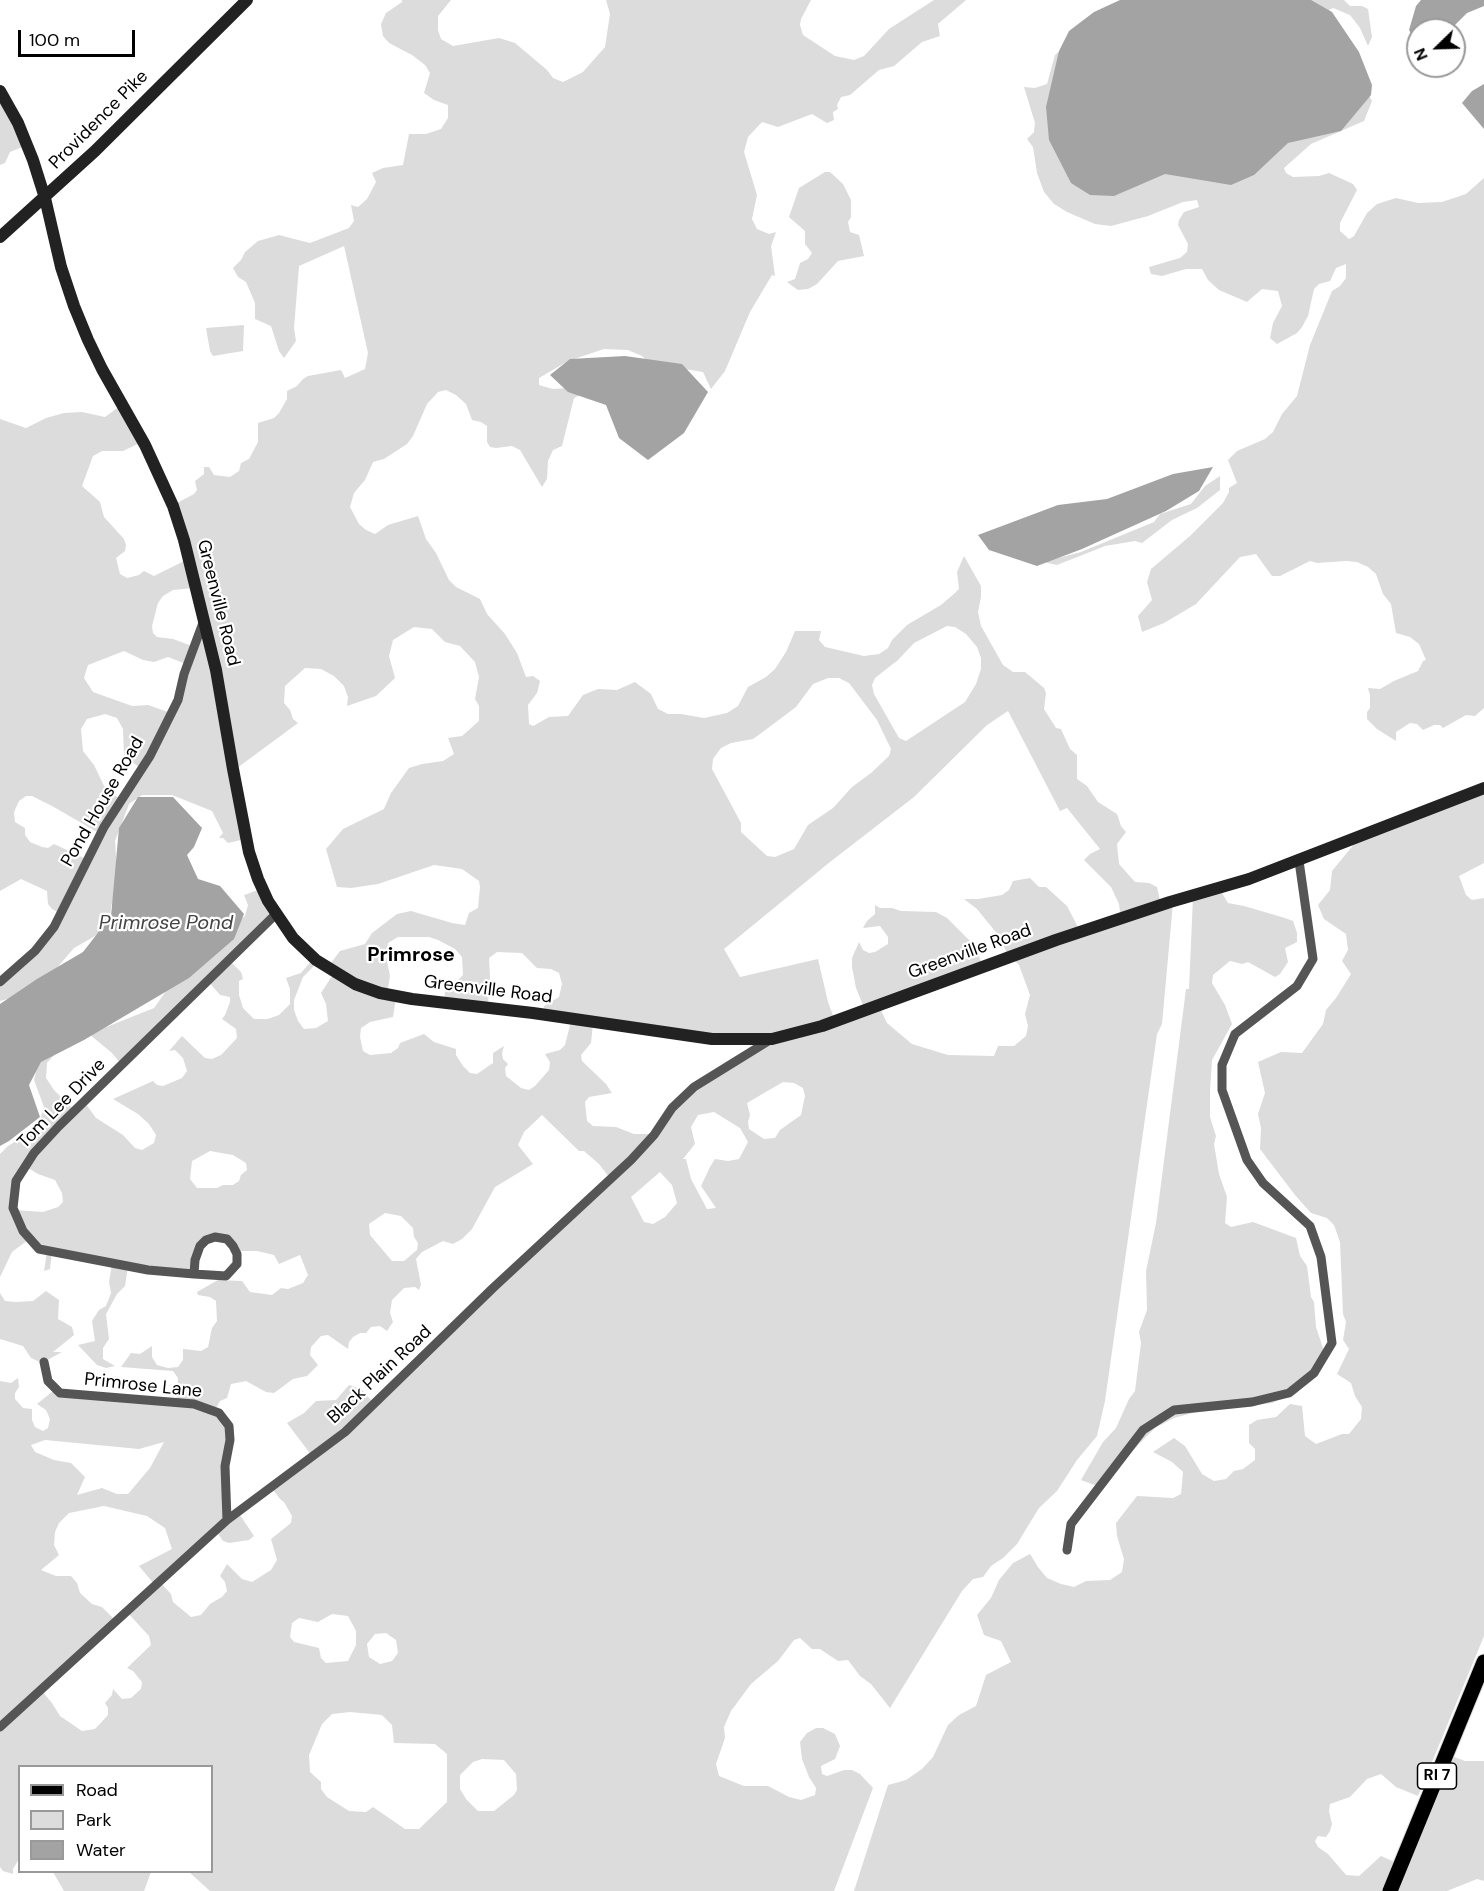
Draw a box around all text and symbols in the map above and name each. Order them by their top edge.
scale bar [21,18,138,56]
north arrow [1406,18,1466,78]
text: 100 m [29,28,80,52]
text: N [1409,45,1433,64]
street label: Providence Pike [45,66,153,174]
street label: Greenville Road [192,538,244,668]
street label: Pond House Road [57,733,149,871]
water label: Primrose Pond [99,912,233,936]
street label: Greenville Road [906,920,1034,984]
district label: Primrose [367,944,455,968]
street label: Greenville Road [423,971,553,1009]
street label: Tom Lee Drive [14,1054,110,1154]
street label: Black Plain Road [323,1321,437,1429]
street label: Primrose Lane [83,1369,203,1403]
road number: RI 7 [1418,1763,1456,1789]
legend [18,1765,213,1873]
text: Road [76,1778,118,1802]
text: Park [76,1808,112,1832]
text: Water [76,1838,126,1862]

